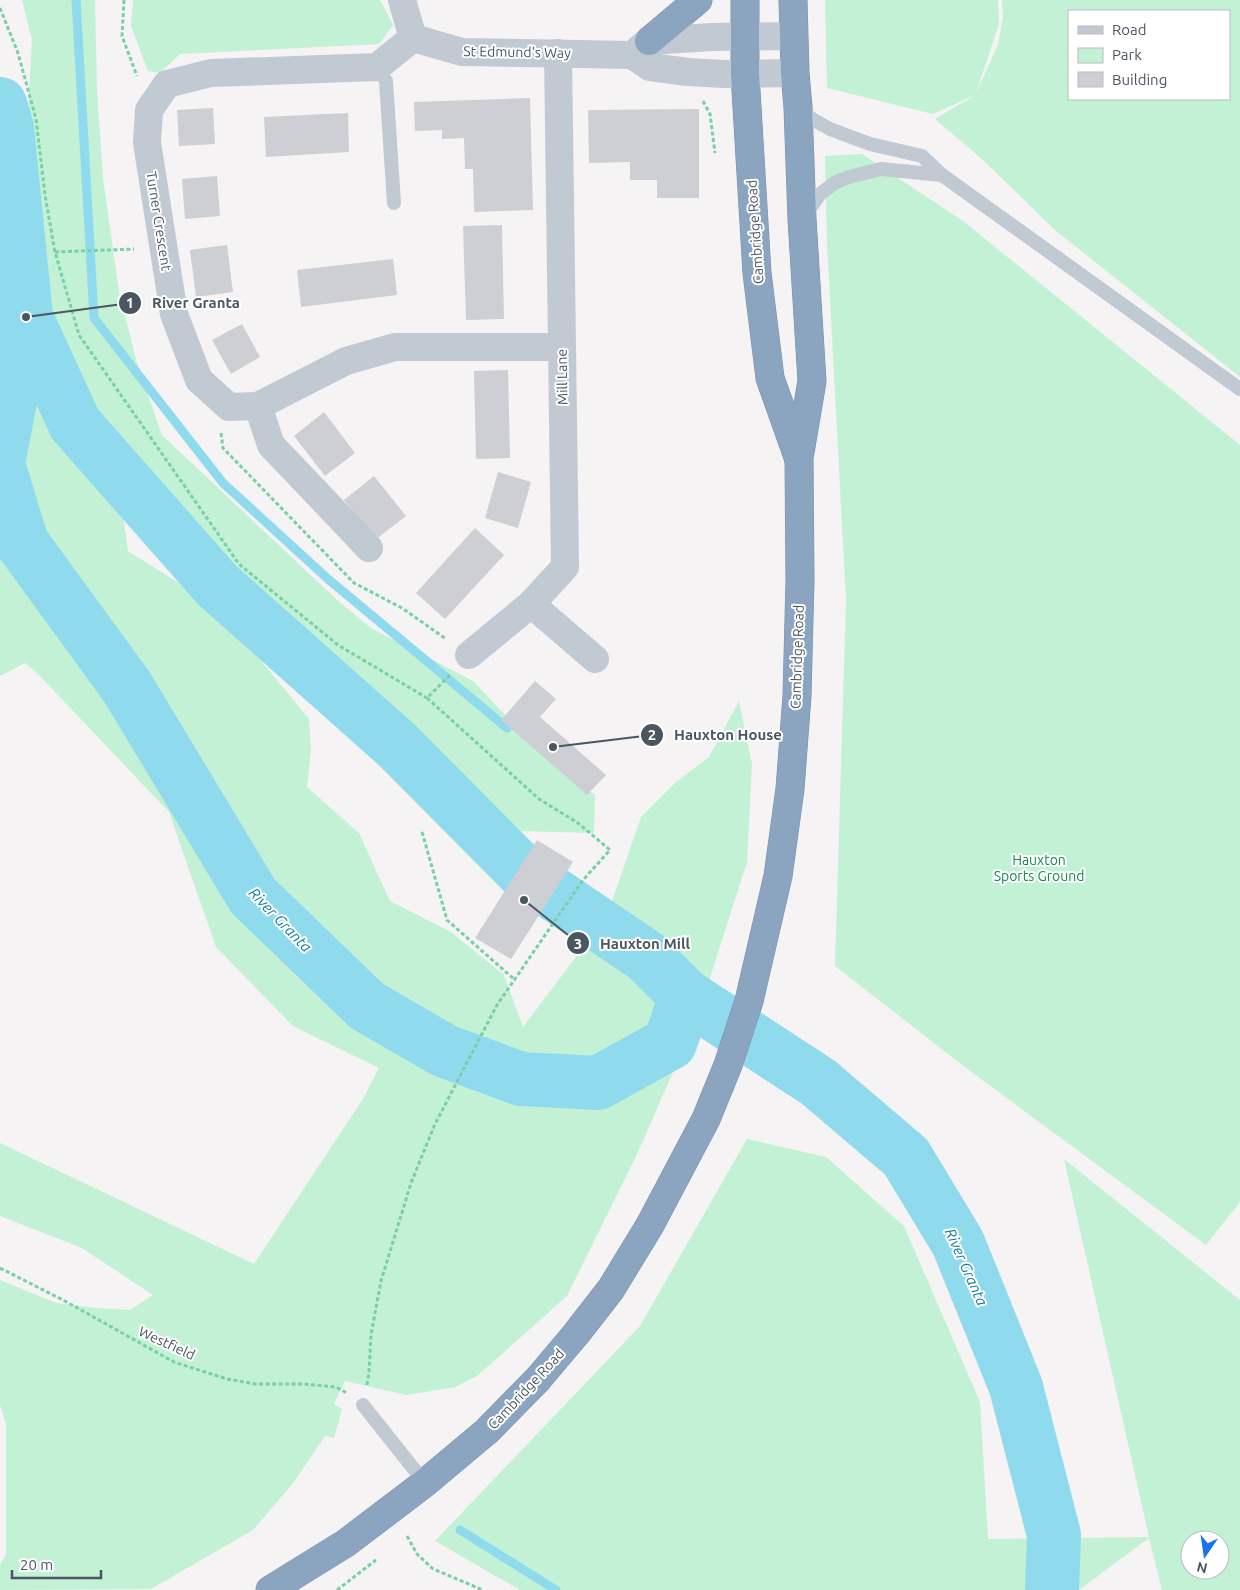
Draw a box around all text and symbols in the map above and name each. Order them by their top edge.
legend [1068,10,1230,100]
text: Road [1112,21,1147,38]
street label: St Edmund's Way [463,43,571,61]
text: Park [1112,46,1142,63]
text: Building [1112,71,1167,88]
street label: Turner Crescent [143,170,175,272]
street label: Cambridge Road [743,179,767,285]
callout: River Granta [118,288,250,318]
text: 1 [126,294,134,311]
text: River Granta [152,294,240,311]
street label: Mill Lane [554,349,570,405]
street label: Cambridge Road [787,605,807,709]
callout: Hauxton House [639,720,792,750]
text: 2 [648,726,656,743]
text: Hauxton House [674,726,782,743]
park label: Hauxton Sports Ground [994,852,1084,884]
water label: River Granta [246,884,315,955]
callout: Hauxton Mill [565,928,700,958]
text: 3 [574,935,582,952]
text: Hauxton Mill [600,935,691,952]
water label: River Granta [942,1226,991,1308]
street label: Westfield [136,1323,198,1363]
street label: Cambridge Road [485,1345,567,1433]
north arrow [1180,1530,1230,1580]
scale bar [12,1548,101,1580]
text: 20 m [20,1556,53,1573]
text: N [1195,1559,1209,1577]

